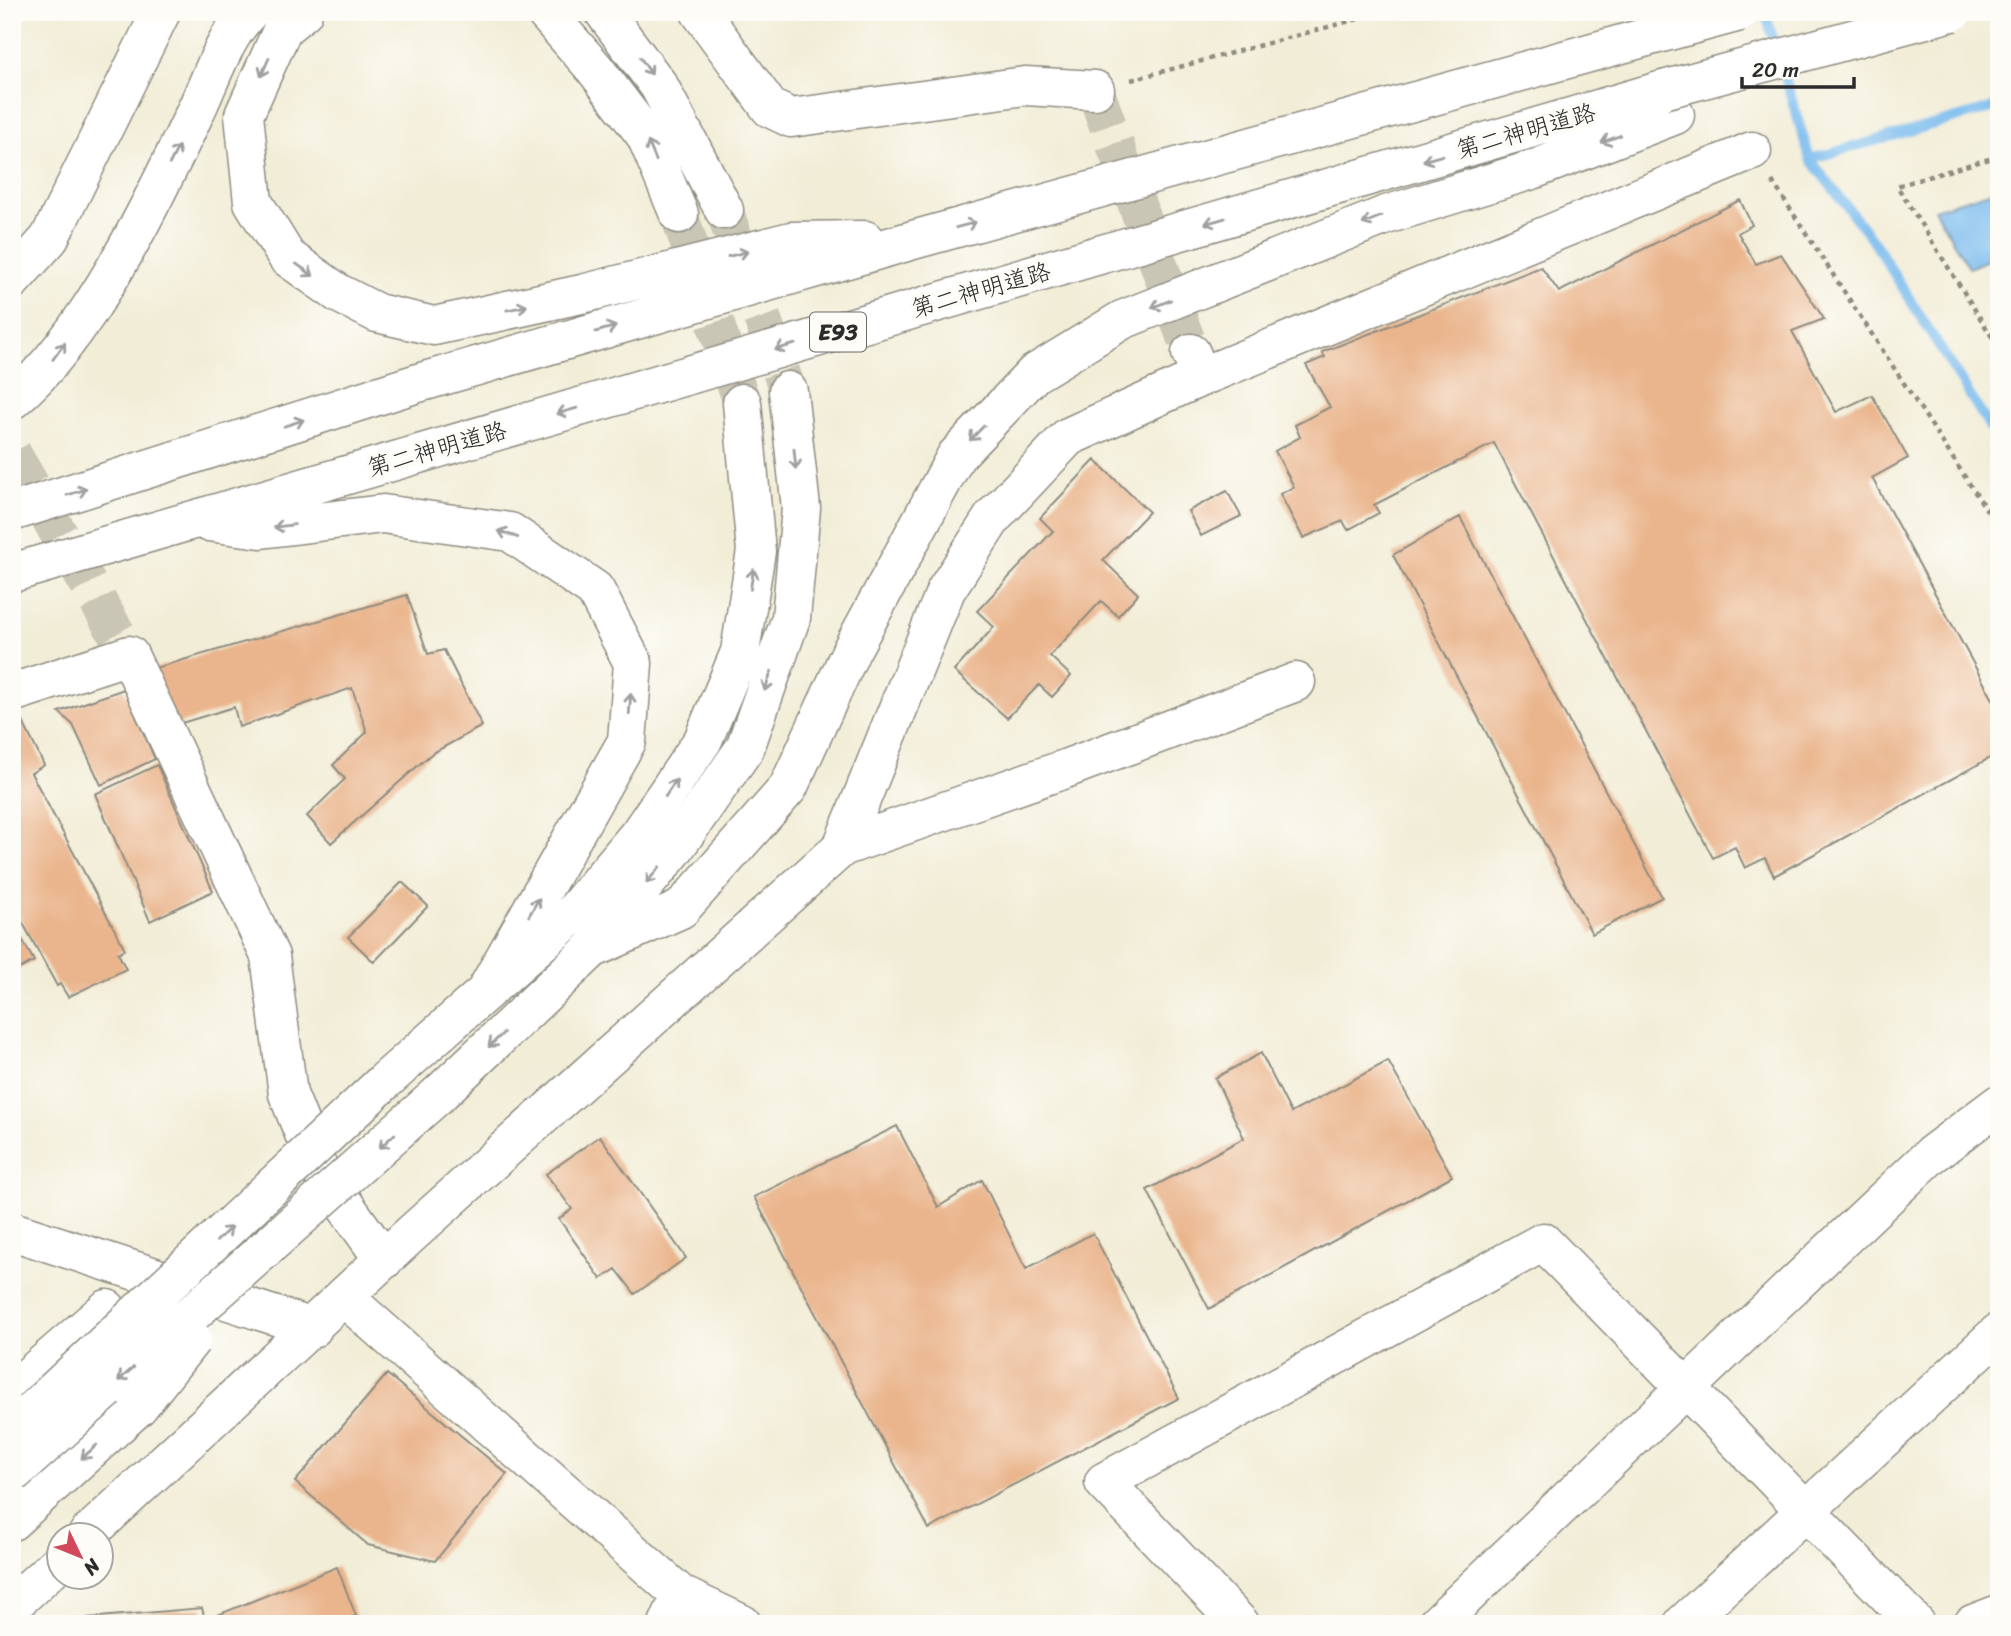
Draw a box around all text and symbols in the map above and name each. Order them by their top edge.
scale bar [1742,46,1854,90]
text: 20 m [1752,51,1799,89]
one-way arrow [258,56,271,77]
one-way arrow [639,56,653,76]
street label: 第二神明道路 [1451,91,1601,171]
one-way arrow [1601,134,1622,147]
one-way arrow [645,141,658,162]
one-way arrow [167,145,181,166]
one-way arrow [1423,152,1445,165]
one-way arrow [1362,215,1384,228]
one-way arrow [1204,216,1226,229]
one-way arrow [954,218,976,231]
one-way arrow [726,247,749,260]
street label: 第二神明道路 [906,250,1056,330]
one-way arrow [295,263,314,277]
one-way arrow [1151,299,1172,312]
one-way arrow [505,301,528,315]
road number: E93 [810,312,866,352]
one-way arrow [594,321,616,334]
one-way arrow [774,341,797,354]
one-way arrow [52,342,66,361]
one-way arrow [556,405,578,418]
street label: 第二神明道路 [362,409,512,489]
one-way arrow [283,415,305,428]
one-way arrow [969,425,986,442]
one-way arrow [789,447,802,469]
one-way arrow [66,484,88,497]
one-way arrow [273,520,296,533]
one-way arrow [498,527,520,539]
one-way arrow [746,568,759,591]
one-way arrow [761,670,774,692]
one-way arrow [624,693,637,716]
one-way arrow [664,779,678,798]
one-way arrow [645,866,661,884]
one-way arrow [527,897,541,917]
one-way arrow [488,1031,505,1048]
one-way arrow [379,1132,396,1149]
one-way arrow [215,1225,232,1242]
one-way arrow [118,1366,136,1382]
one-way arrow [80,1444,98,1460]
north arrow [46,1520,116,1590]
text: N [75,1550,109,1584]

